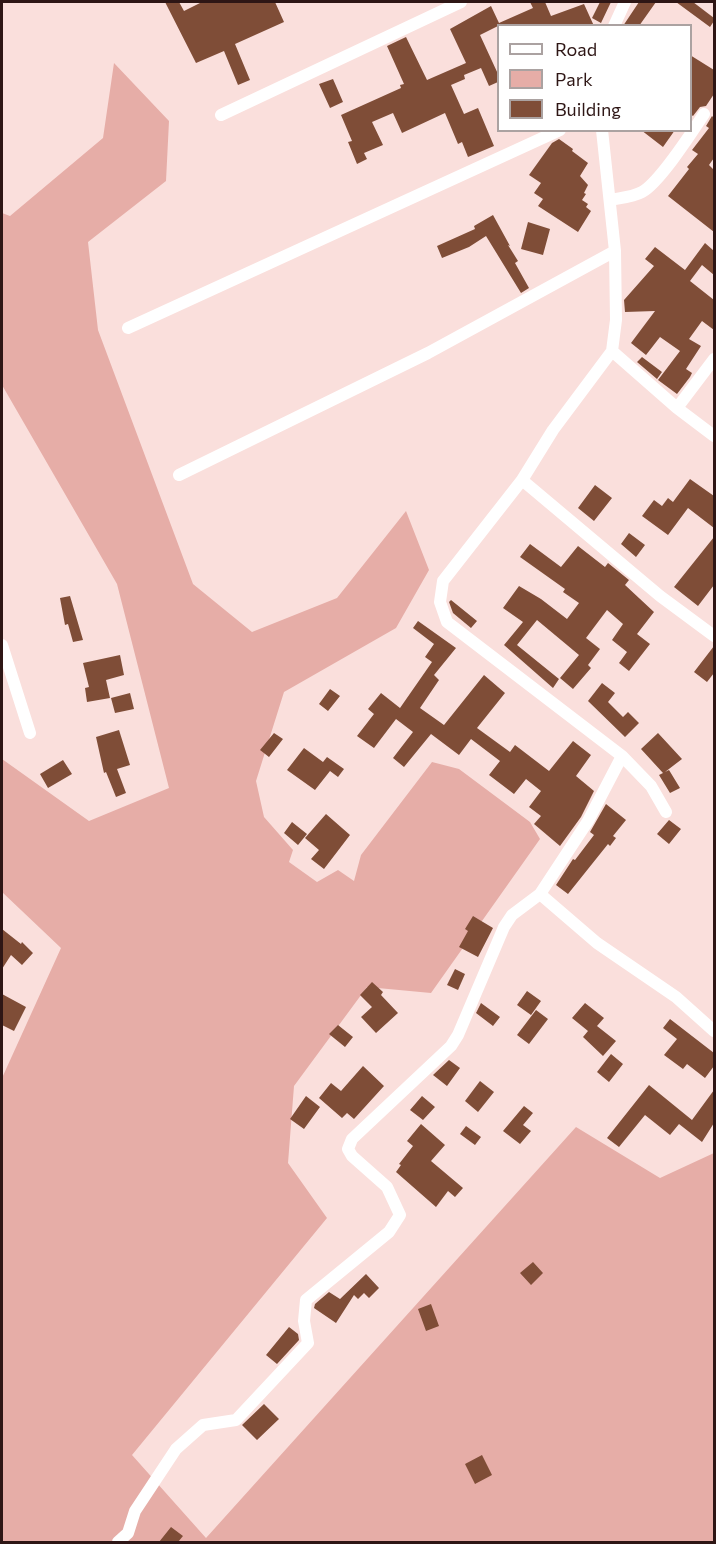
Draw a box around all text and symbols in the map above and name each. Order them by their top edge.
legend [497,24,692,132]
text: Road [555,38,597,60]
text: Park [555,68,593,90]
text: Building [555,98,621,120]

